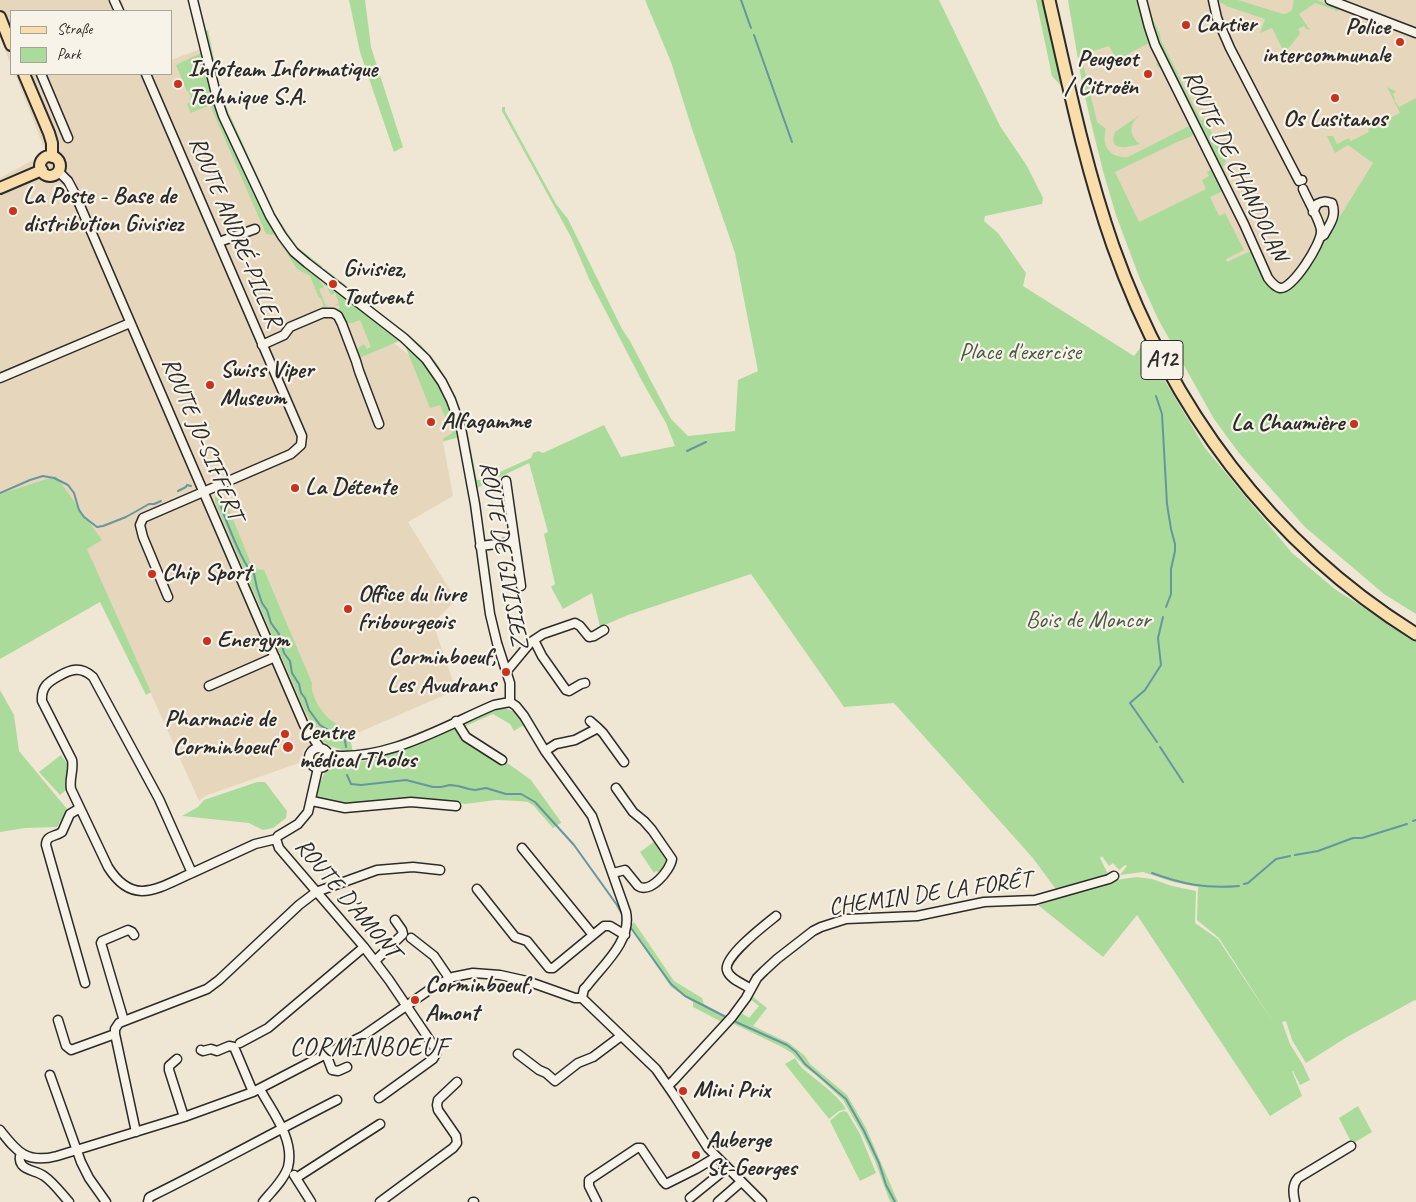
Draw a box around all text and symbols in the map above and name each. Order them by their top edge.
legend [10,10,172,75]
place label: Cartier [1196,11,1256,39]
place label: Police intercommunale [1262,14,1390,70]
marker: Cartier [1180,19,1192,31]
text: Straße [57,20,92,39]
marker: Police intercommunale [1394,36,1406,48]
text: Park [57,45,81,64]
place label: Peugeot / Citroën [1064,46,1138,102]
place label: Infoteam Informatique Technique S.A. [188,56,377,112]
street label: ROUTE DE CHANDOLAN [1176,66,1294,266]
marker: Peugeot / Citroën [1142,68,1154,80]
marker: Infoteam Informatique Technique S.A. [172,78,184,90]
marker: Os Lusitanos [1329,92,1341,104]
place label: Os Lusitanos [1283,106,1387,134]
street label: ROUTE ANDRÉ-PILLER [182,133,288,331]
place label: La Poste - Base de distribution Givisiez [23,183,183,239]
marker: La Poste - Base de distribution Givisiez [7,205,19,217]
place label: Givisiez, Toutvent [343,256,412,312]
marker: Givisiez, Toutvent [327,278,339,290]
park label: Place d'exercise [959,339,1081,367]
road number: A12 [1141,340,1183,380]
street label: ROUTE JO-SIFFERT [155,353,249,525]
place label: Swiss Viper Museum [220,357,313,413]
marker: Swiss Viper Museum [204,379,216,391]
place label: Alfagamme [441,408,530,436]
place label: La Chaumière [1231,410,1344,438]
marker: Alfagamme [425,416,437,428]
marker: La Chaumière [1348,418,1360,430]
street label: ROUTE DE GIVISIEZ [473,459,533,649]
place label: La Détente [305,474,397,502]
marker: La Détente [289,482,301,494]
place label: Chip Sport [162,560,251,588]
marker: Chip Sport [146,568,158,580]
place label: Office du livre fribourgeois [358,581,466,637]
marker: Office du livre fribourgeois [342,603,354,615]
park label: Bois de Moncor [1026,607,1150,635]
place label: Energym [217,627,289,655]
marker: Energym [201,635,213,647]
place label: Corminboeuf, Les Avudrans [387,644,496,700]
marker: Corminboeuf, Les Avudrans [500,666,512,678]
place label: Pharmacie de Corminboeuf [164,706,275,762]
place label: Centre médical Tholos [299,719,416,775]
marker: Pharmacie de Corminboeuf [279,728,291,740]
marker: Centre médical Tholos [281,740,295,754]
street label: ROUTE D'AMONT [288,833,406,965]
street label: CHEMIN DE LA FORÊT [827,866,1033,922]
place label: Corminboeuf, Amont [425,972,532,1028]
marker: Corminboeuf, Amont [409,994,421,1006]
district label: CORMINBOEUF [288,1032,450,1064]
place label: Mini Prix [693,1077,770,1105]
marker: Mini Prix [677,1085,689,1097]
place label: Auberge St-Georges [706,1127,796,1183]
marker: Auberge St-Georges [690,1149,702,1161]

